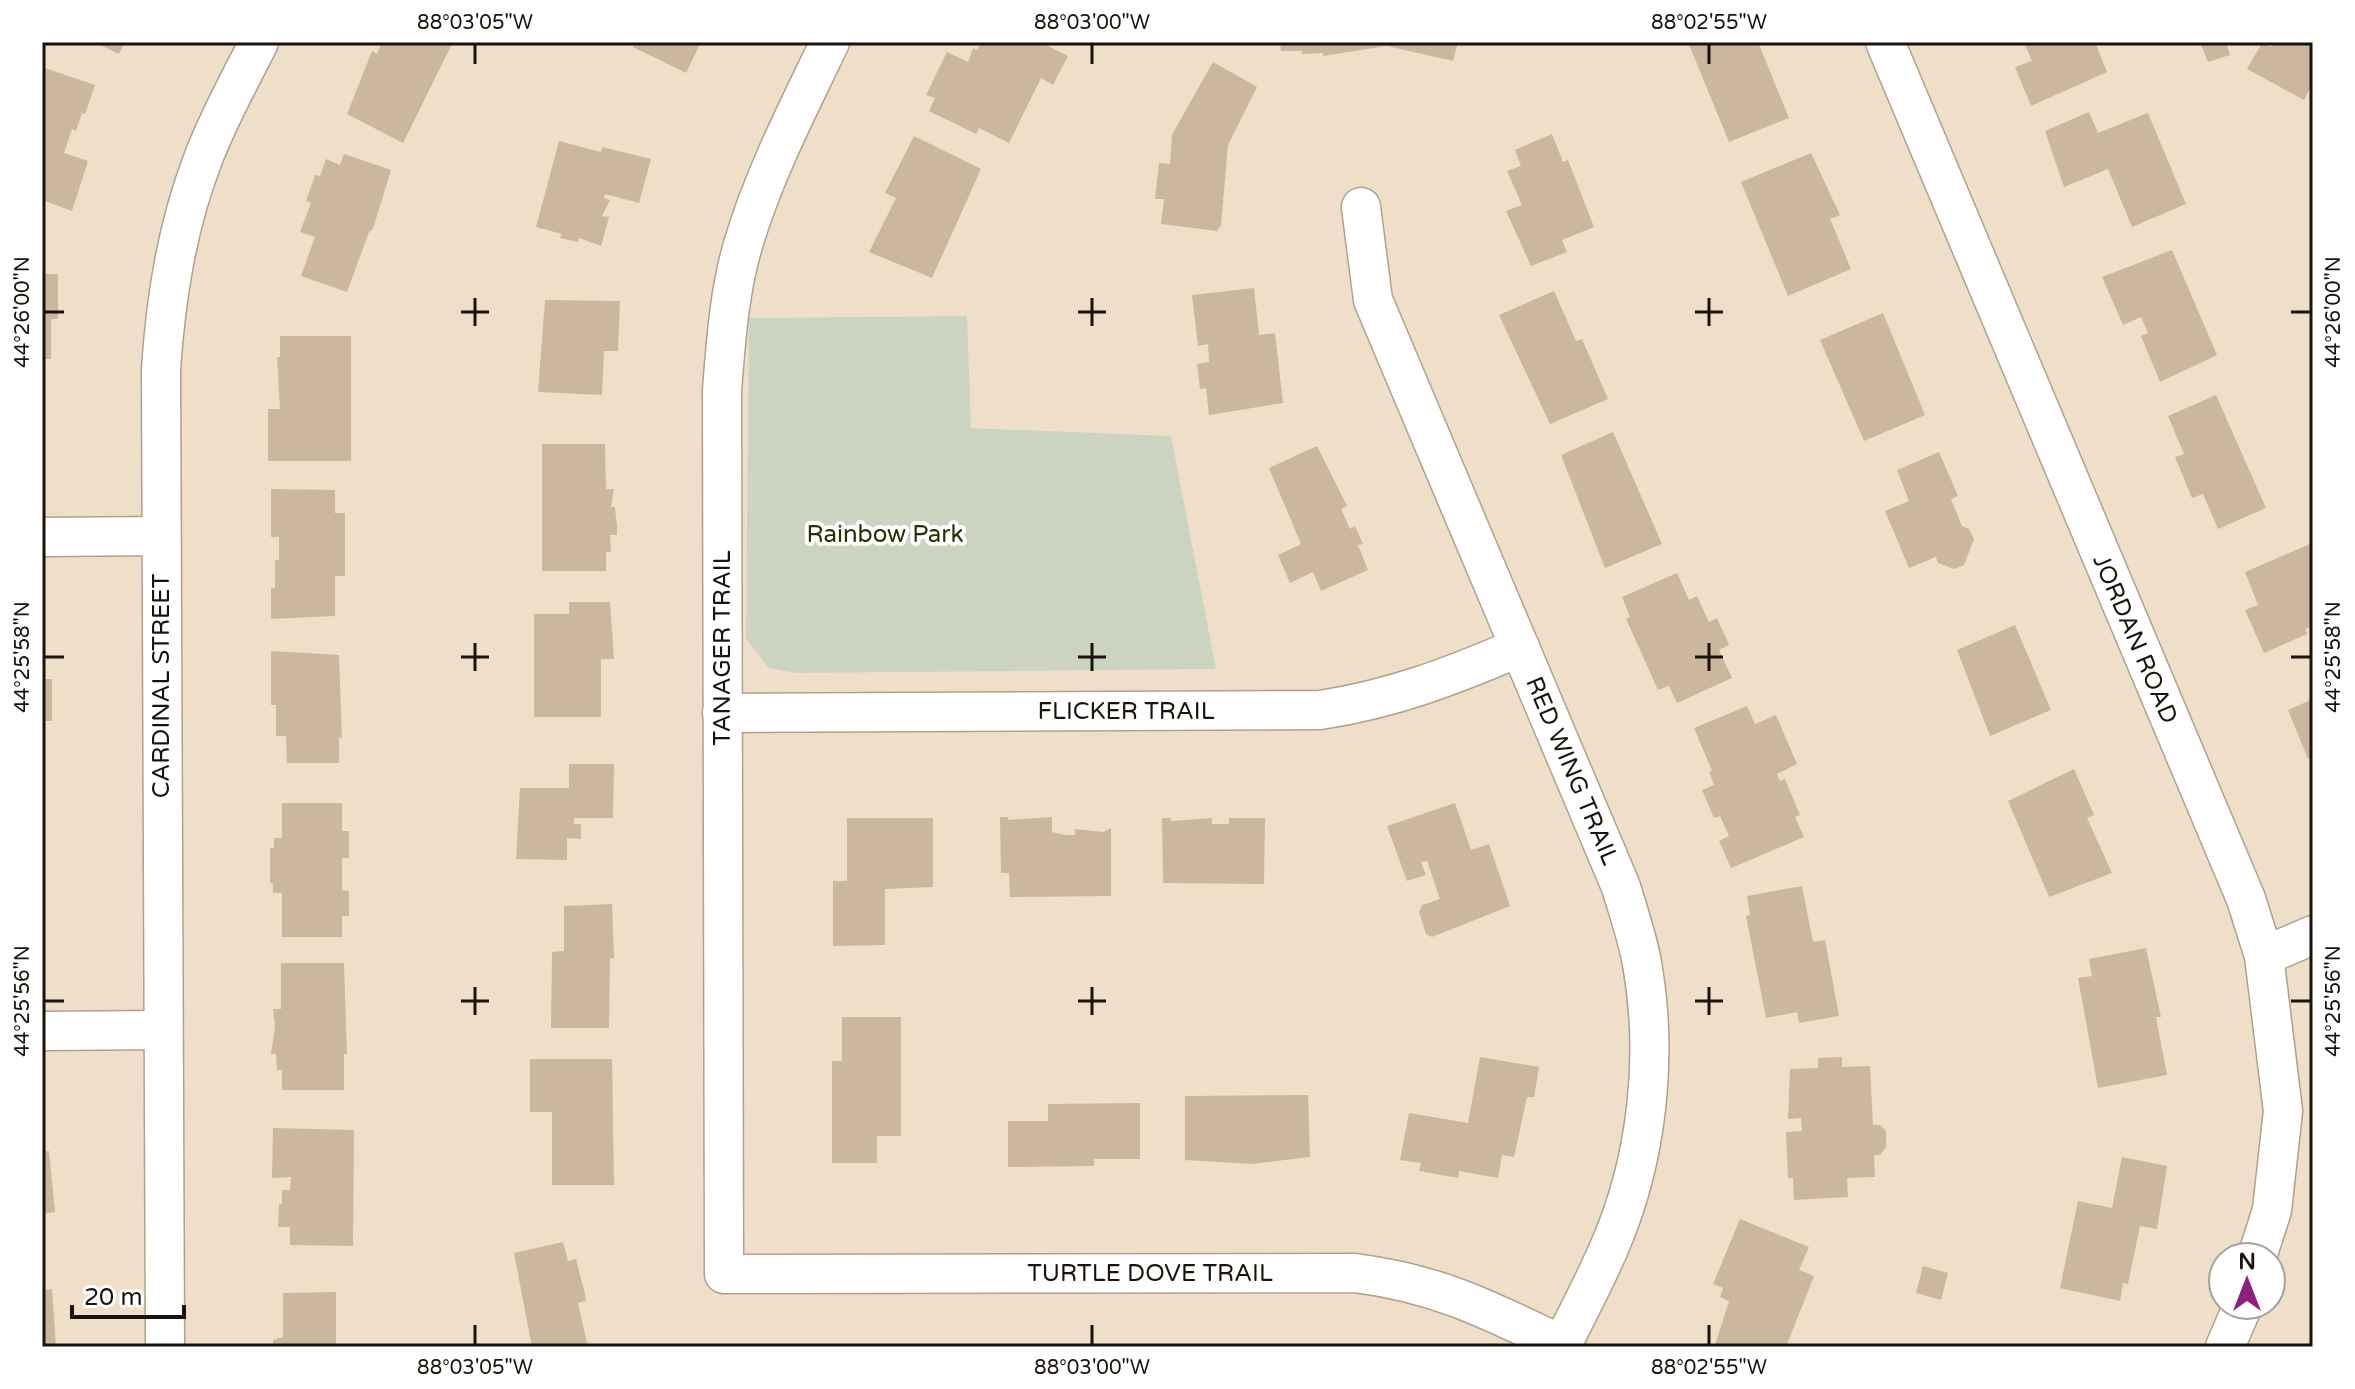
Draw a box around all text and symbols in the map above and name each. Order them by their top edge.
text: 88°03'05"W [417,11,533,35]
text: 88°03'00"W [1034,11,1150,35]
text: 88°02'55"W [1651,11,1767,35]
text: 44°26'00"N [11,256,35,368]
text: 44°26'00"N [2322,256,2346,368]
park label: Rainbow Park [806,520,964,549]
street label: TANAGER TRAIL [708,550,737,745]
street label: JORDAN ROAD [2086,550,2184,728]
street label: CARDINAL STREET [147,573,176,798]
text: 44°25'58"N [11,601,35,713]
text: 44°25'58"N [2322,601,2346,713]
street label: RED WING TRAIL [1519,672,1625,870]
street label: FLICKER TRAIL [1038,697,1215,726]
text: 44°25'56"N [11,945,35,1057]
text: 44°25'56"N [2322,945,2346,1057]
north arrow [2207,1241,2287,1321]
text: N [2238,1249,2256,1275]
street label: TURTLE DOVE TRAIL [1027,1259,1273,1288]
scale bar [72,1269,184,1319]
text: 20 m [84,1283,142,1312]
text: 88°03'05"W [417,1356,533,1380]
text: 88°03'00"W [1034,1356,1150,1380]
text: 88°02'55"W [1651,1356,1767,1380]

